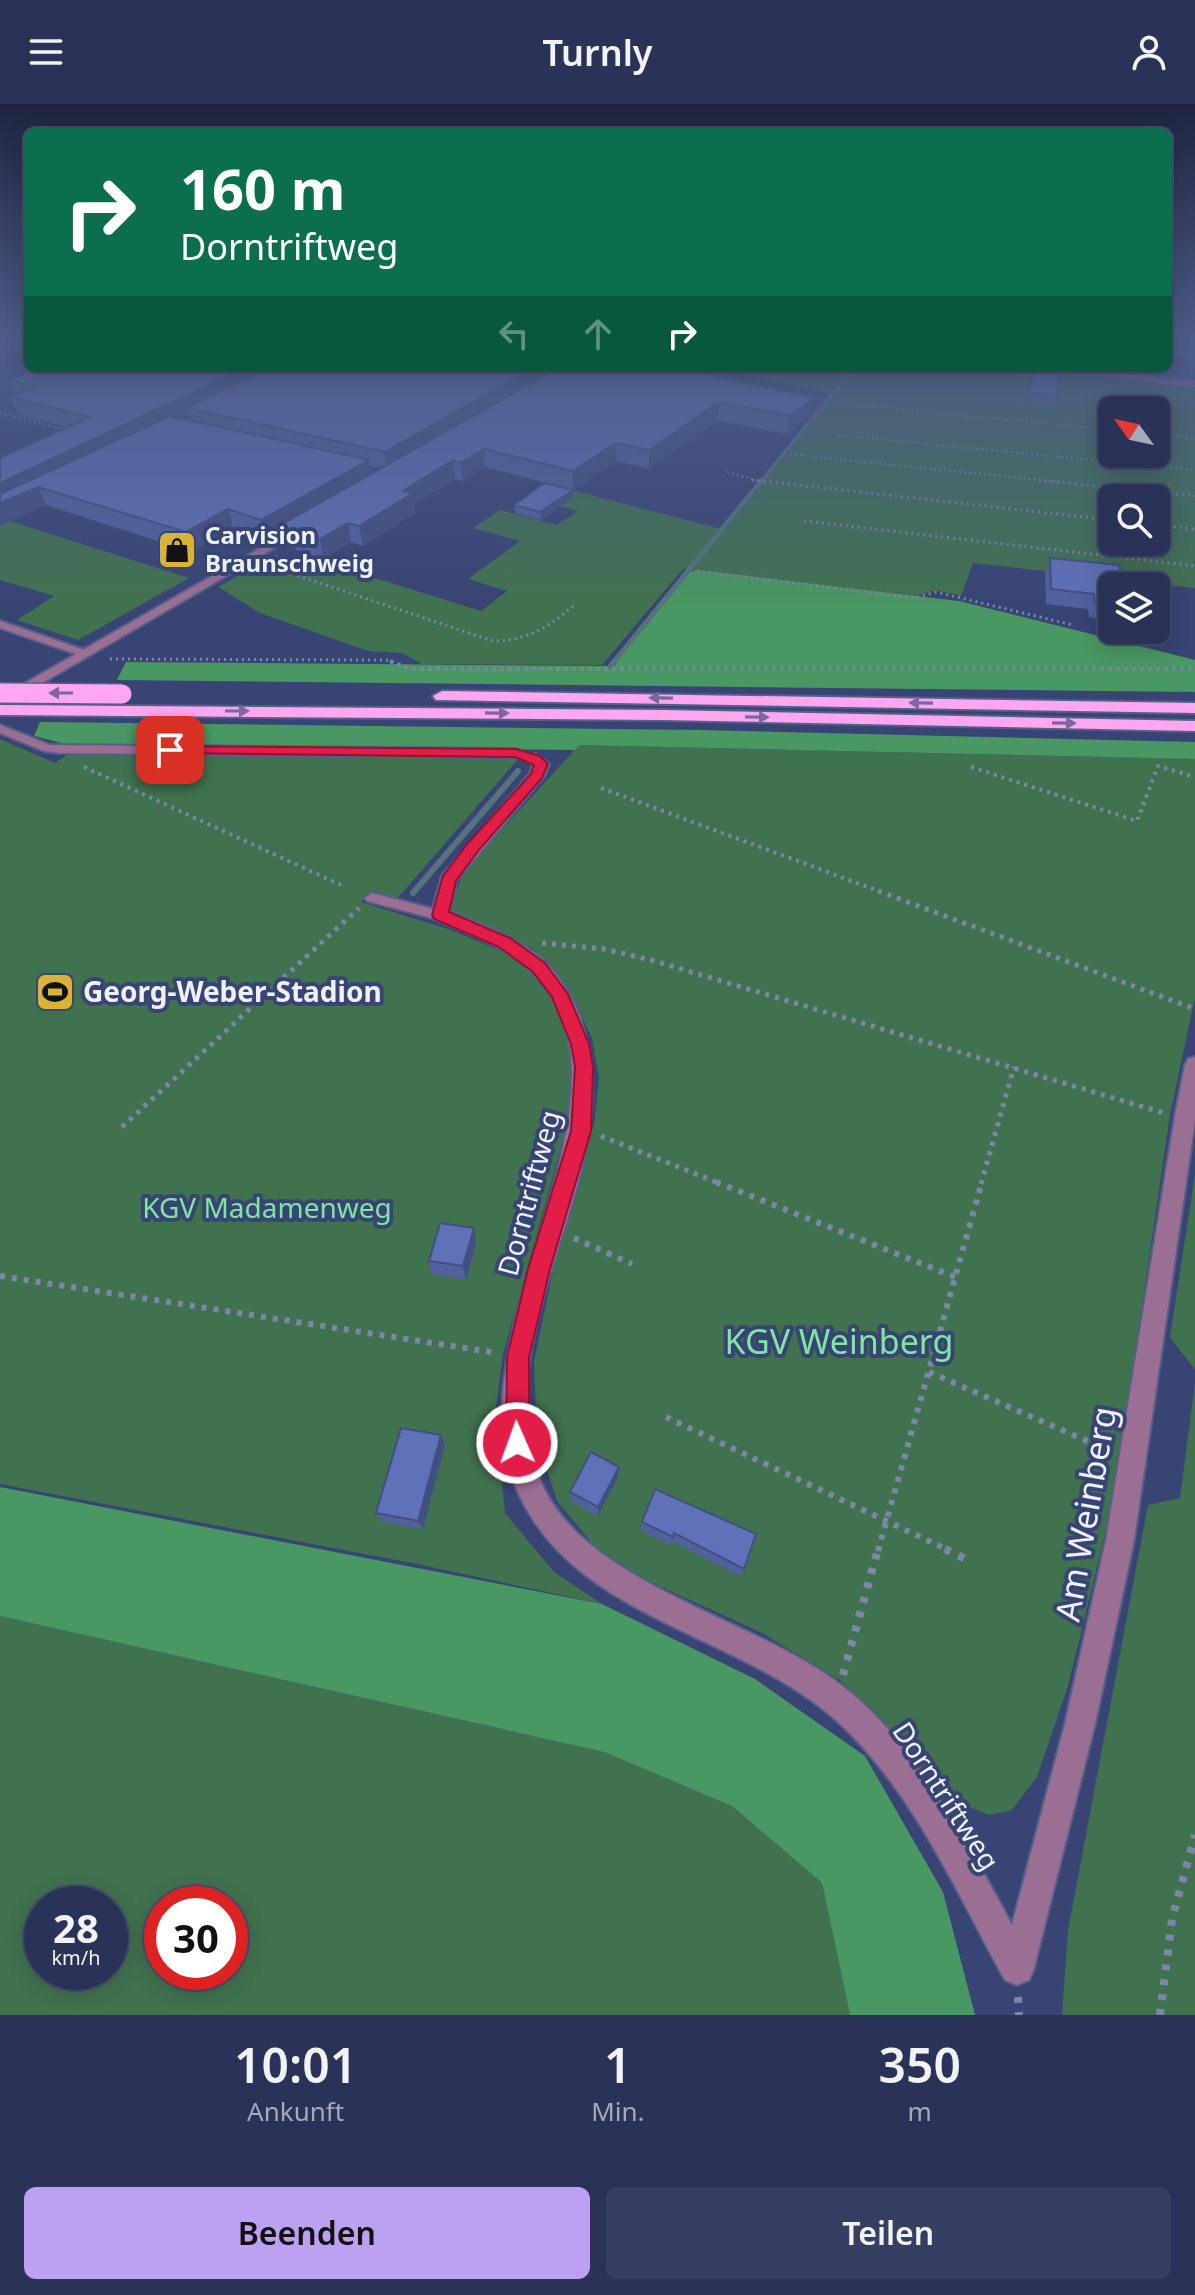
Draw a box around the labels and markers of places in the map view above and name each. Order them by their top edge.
place label: Carvision Braunschweig [205,518,374,579]
shop icon: Carvision Braunschweig [156,529,198,571]
pin [136,716,204,784]
sports icon: Georg-Weber-Stadion [34,971,76,1013]
place label: Georg-Weber-Stadion [83,972,382,1010]

